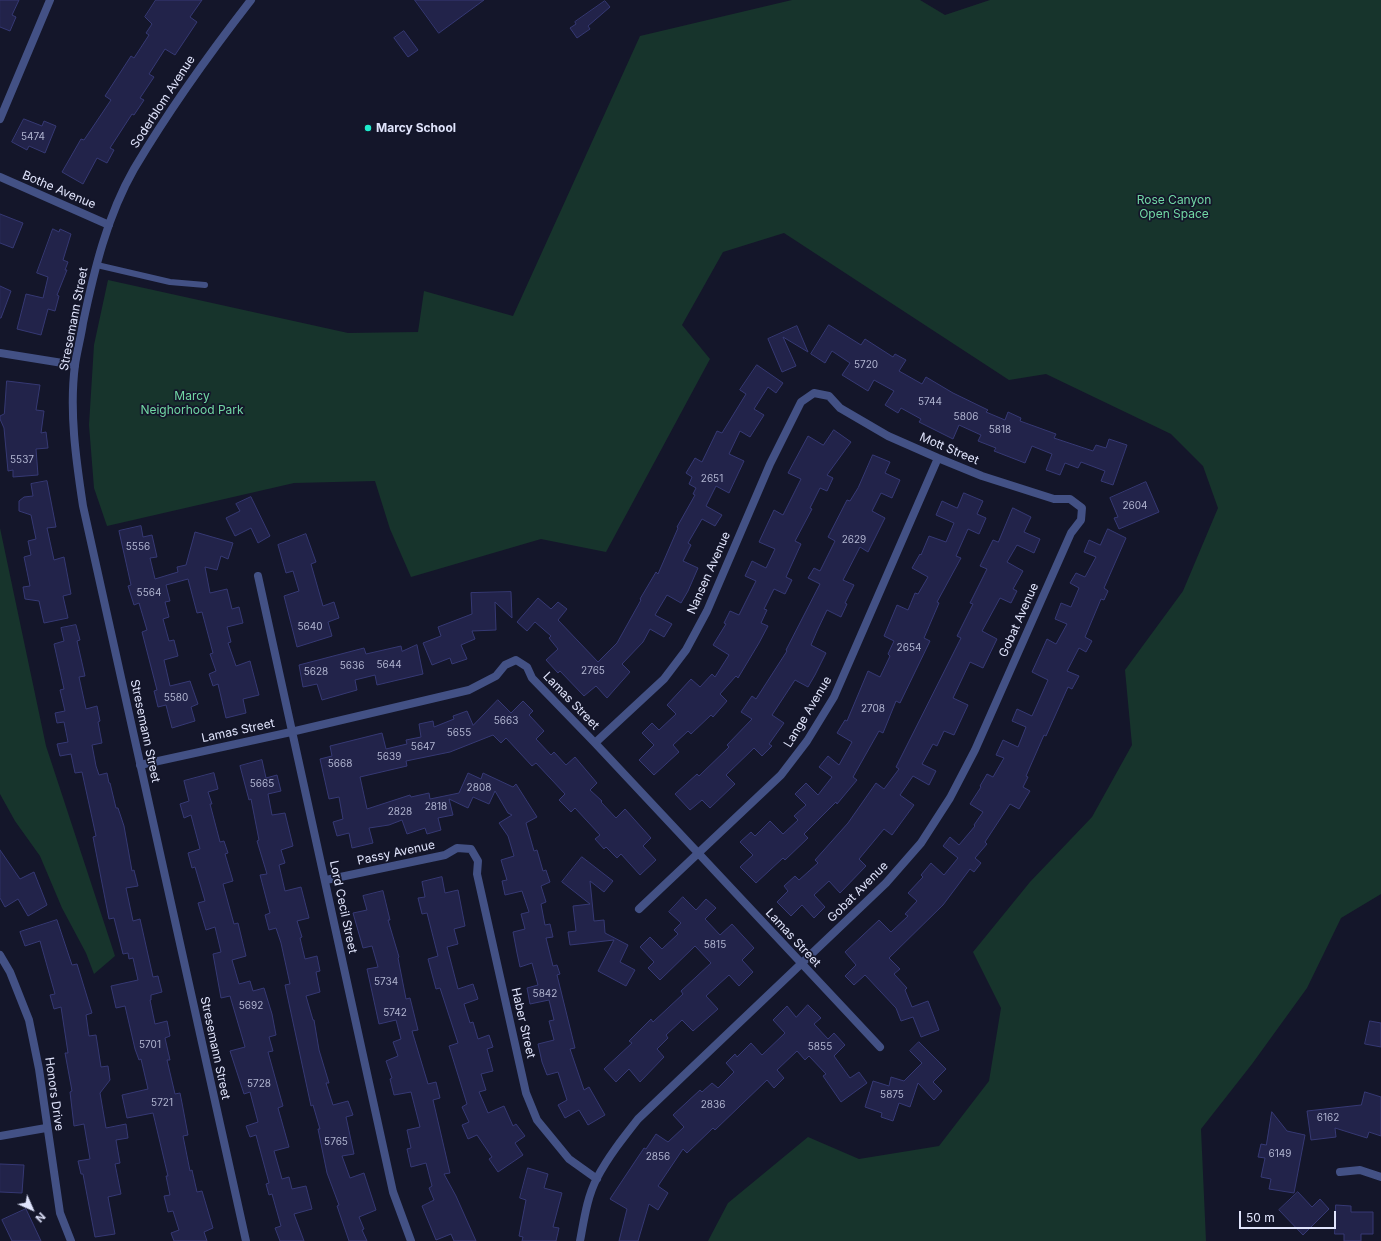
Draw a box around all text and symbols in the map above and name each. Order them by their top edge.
street label: Soderblom Avenue [128,53,198,151]
place label: Marcy School [376,121,456,135]
marker: Marcy School [363,123,373,133]
house number: 5474 [21,131,45,143]
street label: Bothe Avenue [20,168,98,212]
park label: Rose Canyon Open Space [1137,193,1211,221]
street label: Stresemann Street [57,266,91,372]
house number: 5720 [854,359,878,371]
park label: Marcy Neighorhood Park [140,389,244,417]
house number: 5744 [918,396,942,408]
house number: 5806 [954,411,978,423]
house number: 5818 [989,424,1011,436]
street label: Mott Street [917,430,981,468]
house number: 5537 [10,454,34,466]
house number: 2651 [701,473,723,485]
house number: 2604 [1122,500,1148,512]
street label: Nansen Avenue [684,530,734,616]
house number: 2629 [842,534,866,546]
house number: 5556 [126,541,150,553]
street label: Gobat Avenue [996,581,1042,659]
house number: 5564 [137,587,161,599]
house number: 5640 [297,621,323,633]
house number: 2654 [897,642,921,654]
house number: 5644 [376,659,402,671]
house number: 5636 [340,660,364,672]
house number: 2765 [581,665,605,677]
house number: 5628 [304,666,328,678]
street label: Lamas Street [540,669,602,733]
street label: Lange Avenue [781,674,835,750]
street label: Stresemann Street [127,678,163,784]
house number: 5580 [164,692,188,704]
house number: 2708 [861,703,885,715]
house number: 5663 [494,715,518,727]
street label: Lamas Street [200,716,276,746]
house number: 5655 [447,727,471,739]
house number: 5647 [411,741,435,753]
house number: 5639 [377,751,401,763]
house number: 5668 [328,758,352,770]
house number: 5665 [250,778,274,790]
house number: 2808 [467,782,491,794]
house number: 2818 [425,801,447,813]
house number: 2828 [388,806,412,818]
street label: Passy Avenue [356,838,436,868]
street label: Lord Cecil Street [326,859,360,955]
street label: Gobat Avenue [825,859,891,925]
street label: Lamas Street [762,906,824,970]
house number: 5815 [704,939,726,951]
house number: 5734 [374,976,398,988]
street label: Haber Street [508,986,538,1060]
house number: 5842 [533,988,557,1000]
street label: Stresemann Street [197,995,233,1101]
house number: 5692 [239,1000,263,1012]
house number: 5742 [383,1007,407,1019]
house number: 5701 [139,1039,161,1051]
house number: 5855 [808,1041,832,1053]
street label: Honors Drive [42,1056,66,1132]
house number: 5728 [247,1078,271,1090]
house number: 5875 [880,1089,904,1101]
house number: 5721 [151,1097,173,1109]
house number: 2836 [701,1099,725,1111]
house number: 6162 [1317,1112,1339,1124]
house number: 5765 [324,1136,348,1148]
house number: 6149 [1269,1148,1291,1160]
house number: 2856 [646,1151,670,1163]
north arrow [12,1189,52,1229]
scale bar [1241,1203,1338,1229]
text: N [33,1210,48,1225]
text: 50 m [1246,1210,1275,1225]

